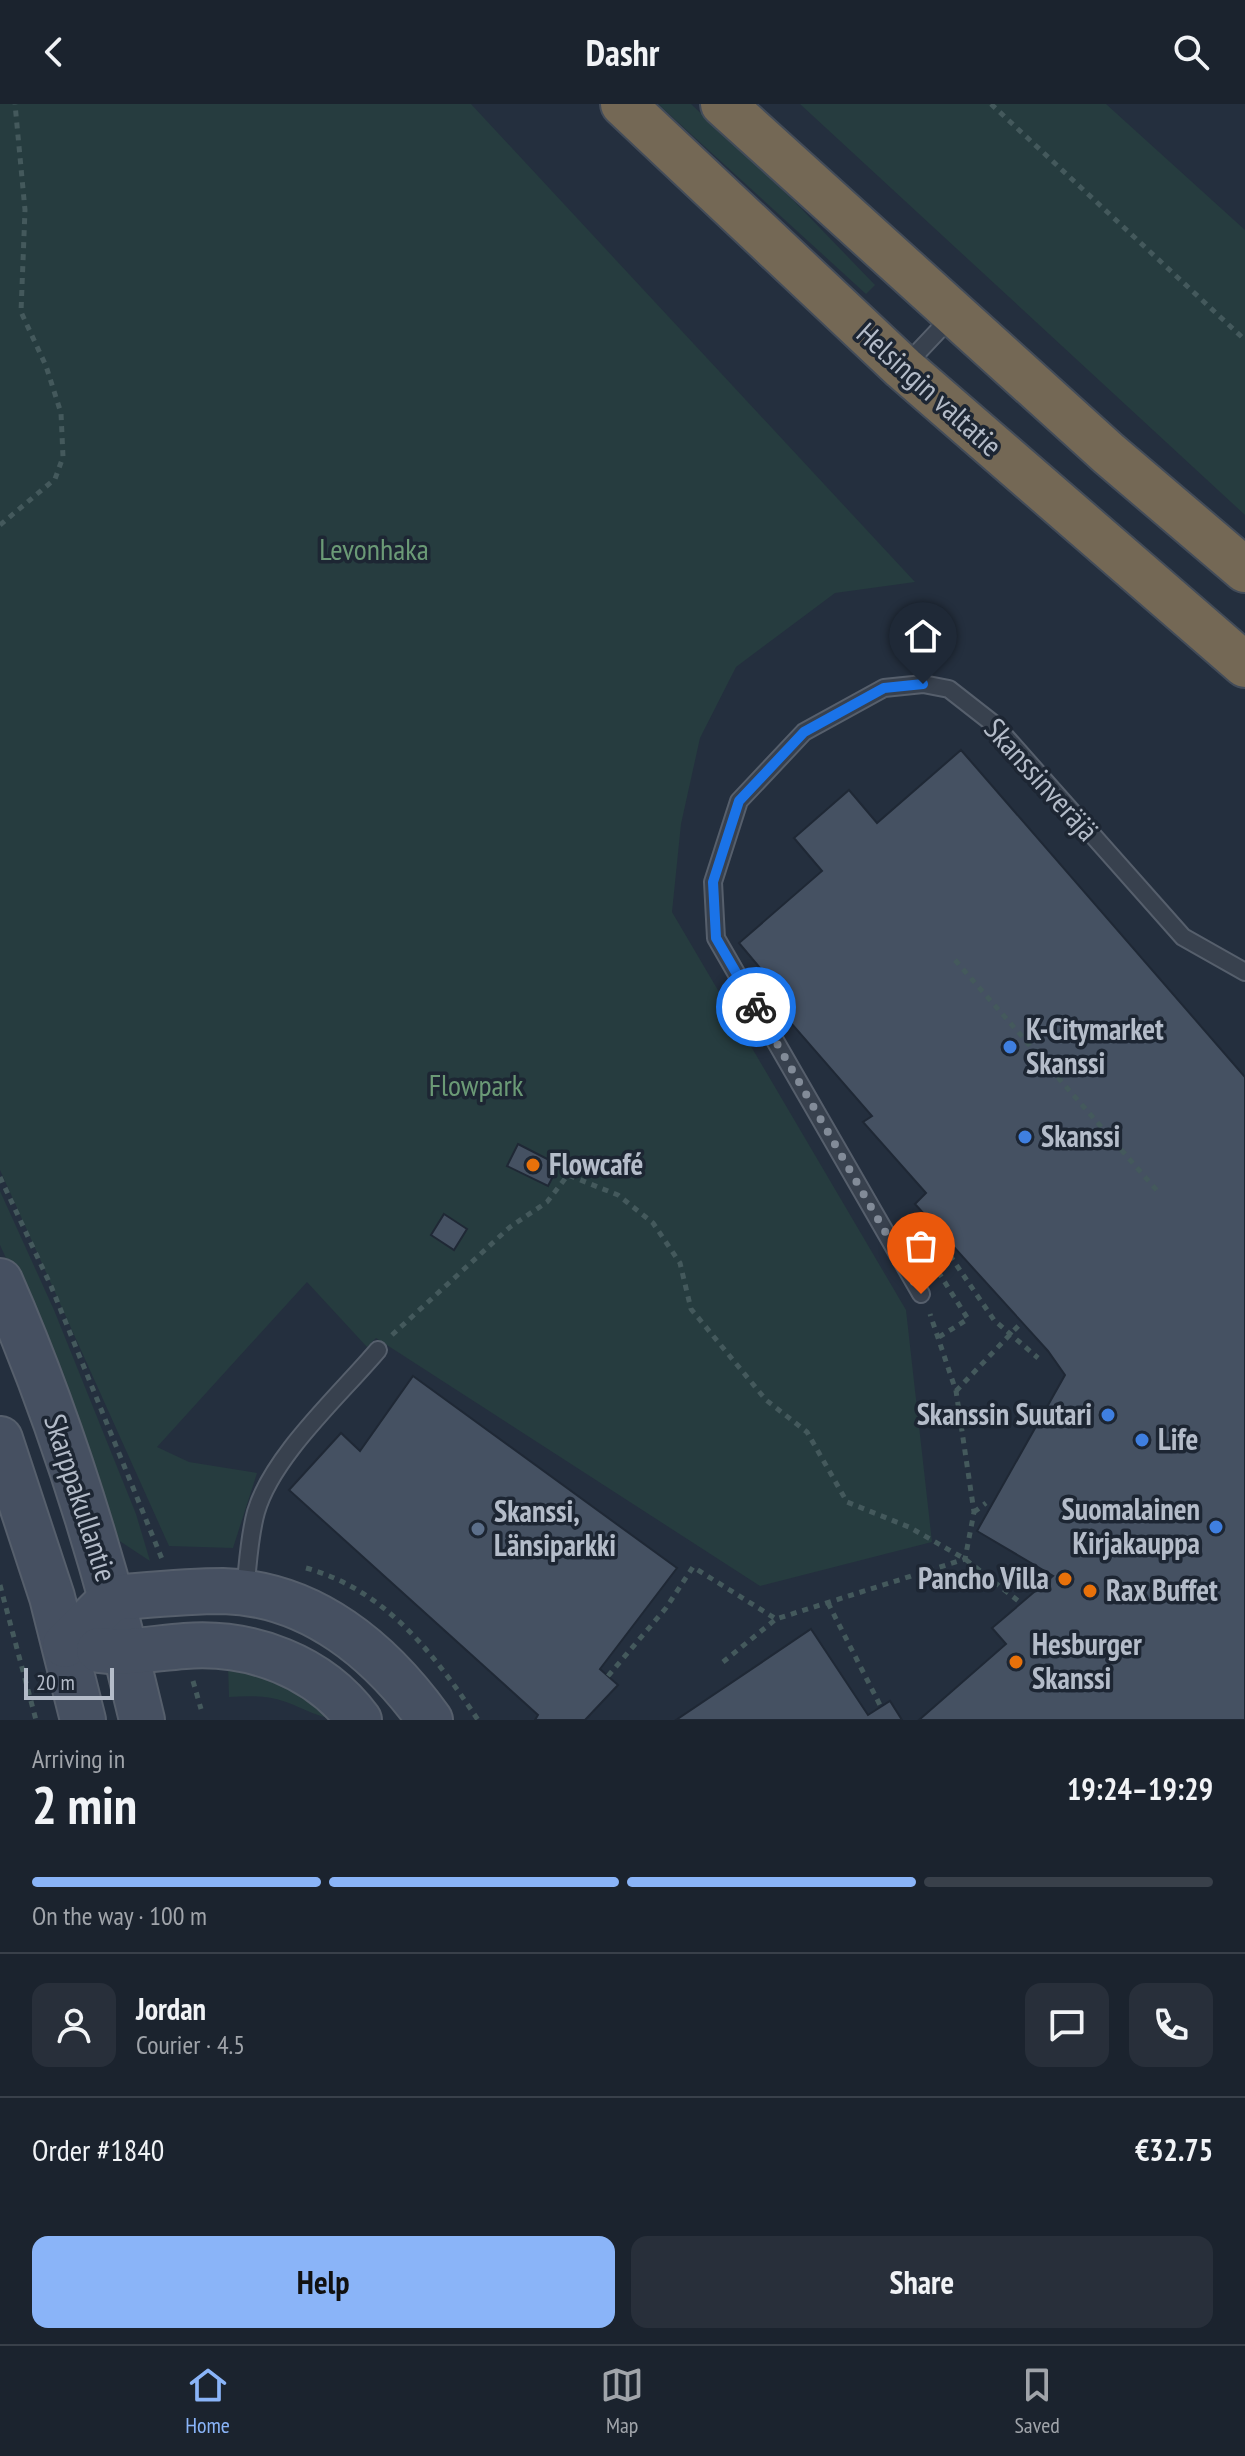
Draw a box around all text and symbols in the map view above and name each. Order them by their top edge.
text: Dashr [586,29,659,76]
icon: back [32,30,76,74]
icon: search [1169,30,1213,74]
street label: Helsingin valtatie [849,313,1011,464]
park label: Levonhaka [319,529,429,568]
pin [889,602,957,684]
icon: home [901,614,945,658]
street label: Skanssinveräjä [977,709,1108,849]
courier [716,967,796,1047]
icon: bike [734,985,778,1029]
place label: K-Citymarket Skanssi [1026,1009,1164,1082]
marker: K-Citymarket Skanssi [1001,1038,1019,1056]
park label: Flowpark [429,1065,524,1104]
place label: Skanssi [1041,1116,1120,1155]
marker: Skanssi [1016,1128,1034,1146]
place label: Flowcafé [549,1144,643,1183]
marker: Flowcafé [524,1156,542,1174]
pin [887,1212,955,1294]
icon: bag [899,1224,943,1268]
place label: Skanssin Suutari [917,1394,1092,1433]
marker: Skanssin Suutari [1099,1406,1117,1424]
street label: Skarppakullantie [36,1409,127,1586]
place label: Life [1158,1419,1198,1458]
marker: Life [1133,1431,1151,1449]
place label: Suomalainen Kirjakauppa [1062,1489,1200,1562]
place label: Skanssi, Länsiparkki [494,1491,616,1564]
marker: Suomalainen Kirjakauppa [1207,1518,1225,1536]
marker: Skanssi, Länsiparkki [469,1520,487,1538]
place label: Pancho Villa [918,1558,1049,1597]
marker: Pancho Villa [1056,1570,1074,1588]
place label: Rax Buffet [1106,1570,1218,1609]
marker: Rax Buffet [1081,1582,1099,1600]
place label: Hesburger Skanssi [1032,1624,1142,1697]
marker: Hesburger Skanssi [1007,1653,1025,1671]
scale bar [24,1664,114,1700]
text: 20 m [36,1668,75,1696]
text: Arriving in [32,1742,125,1775]
text: 19:24–19:29 [1067,1769,1213,1808]
text: 2 min [32,1771,137,1838]
text: On the way · 100 m [32,1899,207,1932]
button: person [32,1983,116,2067]
button: chat [1025,1983,1109,2067]
button: phone [1129,1983,1213,2067]
text: Jordan [136,1989,206,2028]
text: Courier · 4.5 [136,2028,245,2061]
text: Order #1840 [32,2130,164,2169]
text: €32.75 [1135,2130,1213,2169]
button: Help [32,2236,615,2328]
button: Share [631,2236,1213,2328]
tab: Home [185,2363,230,2439]
tab: Map [600,2363,644,2439]
tab: Saved [1014,2363,1060,2439]

